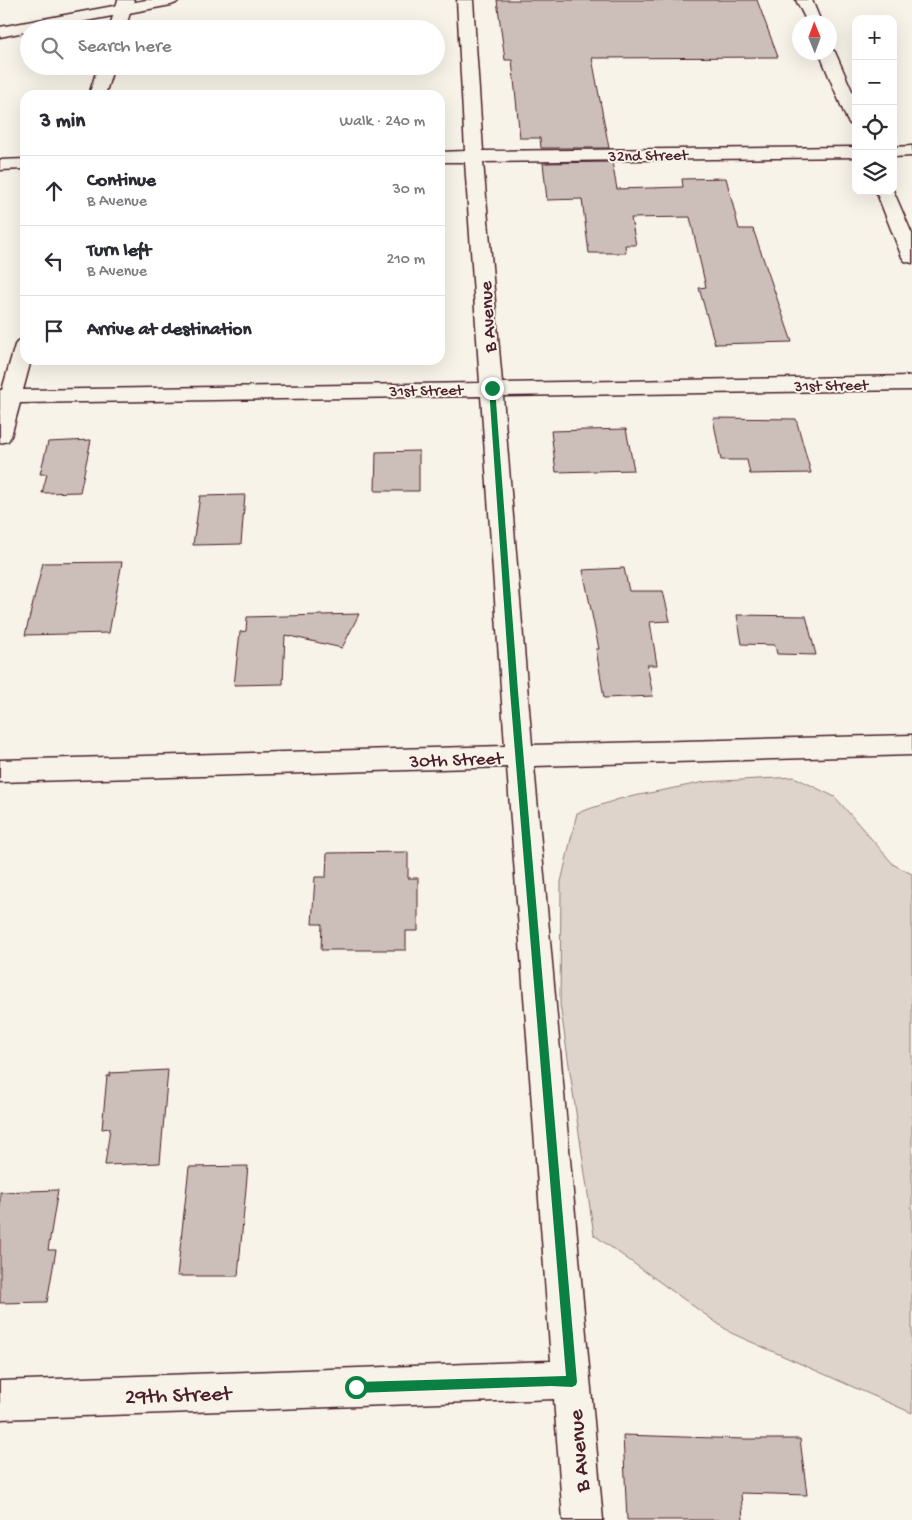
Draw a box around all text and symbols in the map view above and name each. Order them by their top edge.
north arrow [792,15,837,60]
map controls [852,15,897,195]
button: + [852,15,897,60]
search box [20,20,445,75]
icon: search [38,34,66,62]
text: Search here [78,36,172,59]
button: − [852,60,897,105]
button: locate [852,105,897,150]
text: 3 min [40,110,85,135]
text: Walk · 240 m [340,113,425,132]
street label: 32nd Street [607,147,689,168]
button: layers [852,150,897,195]
text: Continue [87,170,156,193]
icon: ahead [40,177,68,205]
text: 30 m [392,181,425,200]
text: B Avenue [87,193,147,212]
text: Turn left [87,240,151,263]
icon: left [40,247,68,275]
text: 210 m [386,251,425,270]
text: B Avenue [87,263,147,282]
street label: B Avenue [476,280,504,354]
icon: arrive [40,317,68,345]
text: Arrive at destination [87,319,251,342]
route end [481,377,504,400]
street label: 31st Street [793,377,870,398]
street label: 31st Street [388,382,465,403]
street label: 30th Street [408,748,506,775]
route start [345,1376,368,1399]
street label: 29th Street [124,1382,234,1412]
street label: B Avenue [564,1408,598,1494]

